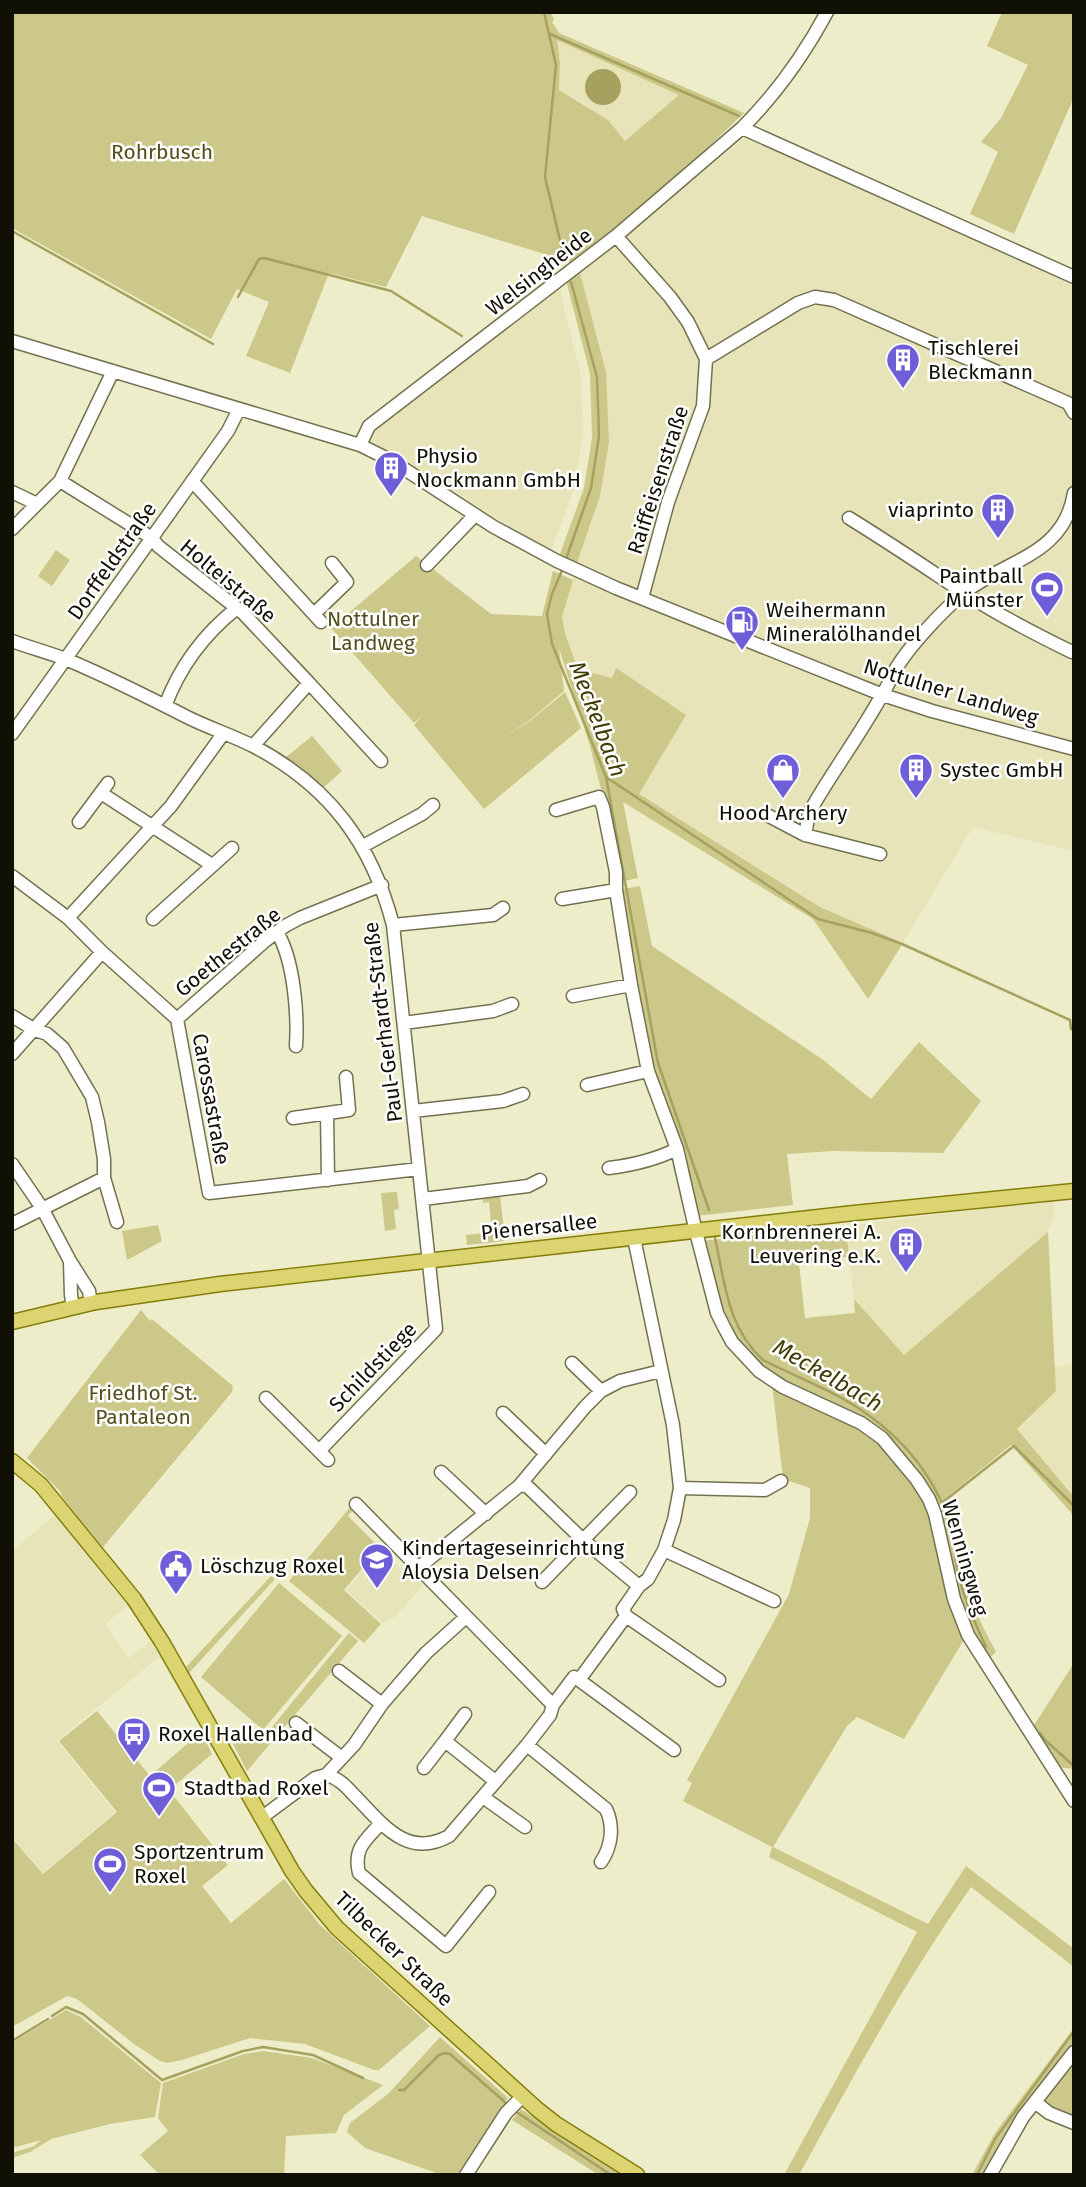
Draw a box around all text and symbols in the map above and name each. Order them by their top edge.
park label: Rohrbusch [111,139,213,165]
street label: Welsingheide [481,223,597,321]
place label: Tischlerei Bleckmann [928,335,1033,385]
building icon: Tischlerei Bleckmann [884,341,922,390]
street label: Raiffeisenstraße [622,402,694,558]
place label: Physio Nockmann GmbH [416,443,581,493]
building icon: Physio Nockmann GmbH [372,449,410,498]
building icon: viaprinto [979,491,1017,540]
street label: Dorffeldstraße [62,497,162,625]
place label: viaprinto [888,497,974,523]
street label: Holteistraße [175,533,281,629]
place label: Paintball Münster [939,563,1023,613]
sports icon: Paintball Münster [1028,569,1066,618]
place label: Weihermann Mineralölhandel [766,597,921,647]
fuel station icon: Weihermann Mineralölhandel [723,603,761,652]
park label: Nottulner Landweg [327,606,419,656]
street label: Nottulner Landweg [860,653,1042,731]
water label: Meckelbach [563,657,633,781]
shop icon: Hood Archery [764,751,802,800]
building icon: Systec GmbH [897,751,935,800]
place label: Systec GmbH [940,757,1064,783]
place label: Hood Archery [719,800,848,826]
street label: Goethestraße [170,902,286,1002]
street label: Paul-Gerhardt-Straße [358,920,408,1124]
street label: Carossastraße [187,1031,235,1167]
street label: Pienersallee [479,1208,599,1246]
place label: Kornbrennerei A. Leuvering e.K. [721,1219,881,1269]
building icon: Kornbrennerei A. Leuvering e.K. [887,1225,925,1274]
street label: Schildstiege [324,1317,422,1417]
water label: Meckelbach [768,1332,888,1418]
park label: Friedhof St. Pantaleon [89,1380,197,1430]
street label: Wenningweg [936,1497,994,1619]
place label: Kindertageseinrichtung Aloysia Delsen [402,1535,624,1585]
school or university icon: Kindertageseinrichtung Aloysia Delsen [358,1541,396,1590]
public building icon: Löschzug Roxel [157,1547,195,1596]
place label: Löschzug Roxel [200,1553,344,1579]
bus stop icon: Roxel Hallenbad [115,1715,153,1764]
place label: Roxel Hallenbad [158,1721,313,1747]
sports icon: Stadtbad Roxel [140,1769,178,1818]
place label: Stadtbad Roxel [184,1775,328,1801]
place label: Sportzentrum Roxel [134,1839,265,1889]
sports icon: Sportzentrum Roxel [91,1845,129,1894]
street label: Tilbecker Straße [329,1886,459,2012]

